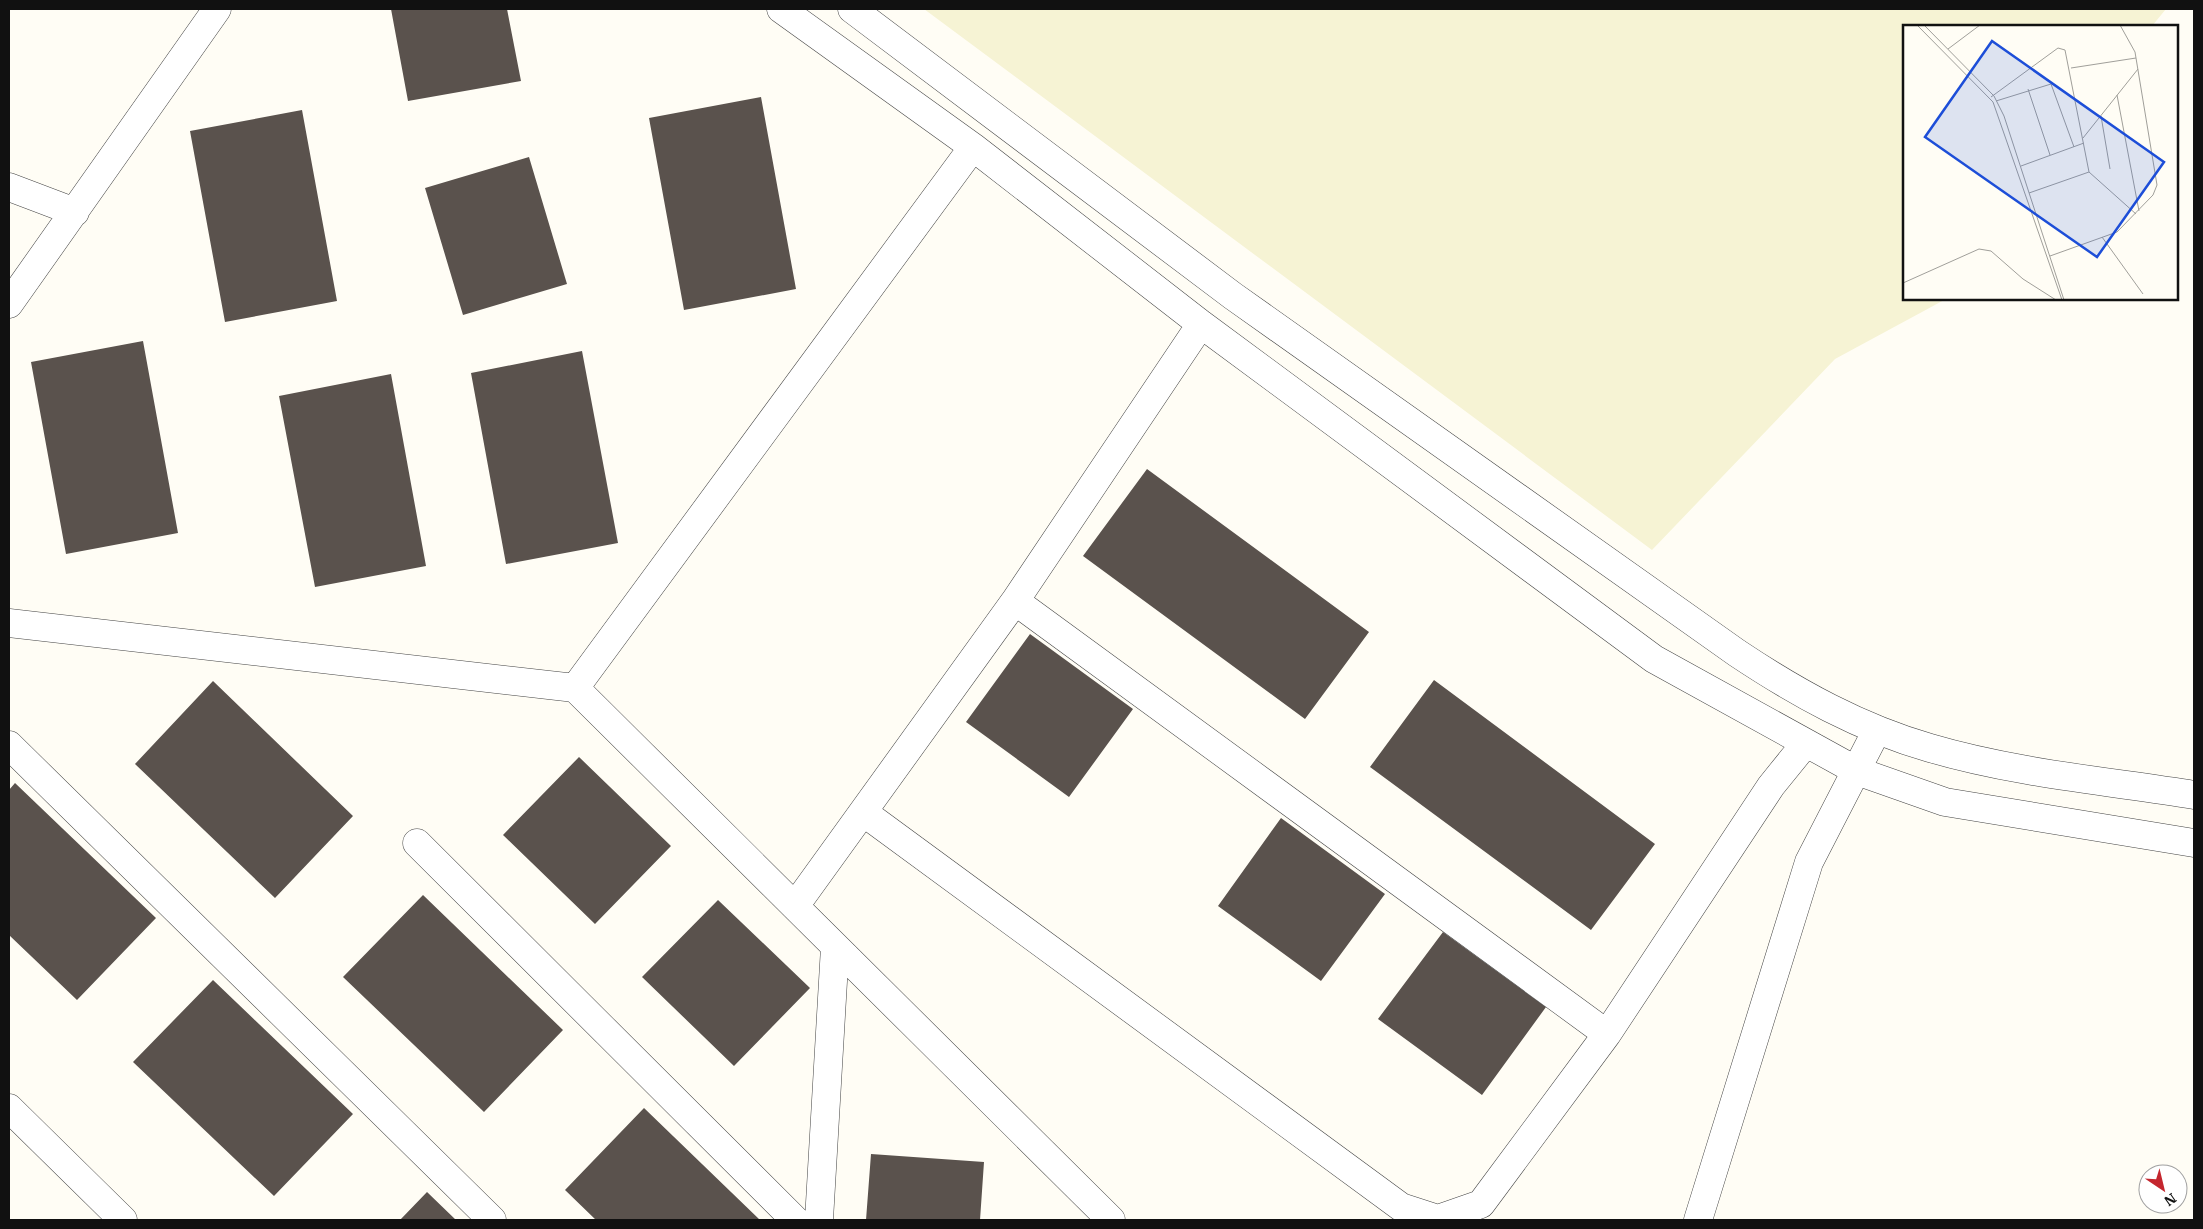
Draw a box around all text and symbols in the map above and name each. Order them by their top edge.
inset map [1903,25,2178,300]
north arrow [2138,1164,2188,1214]
text: N [2161,1189,2180,1210]

